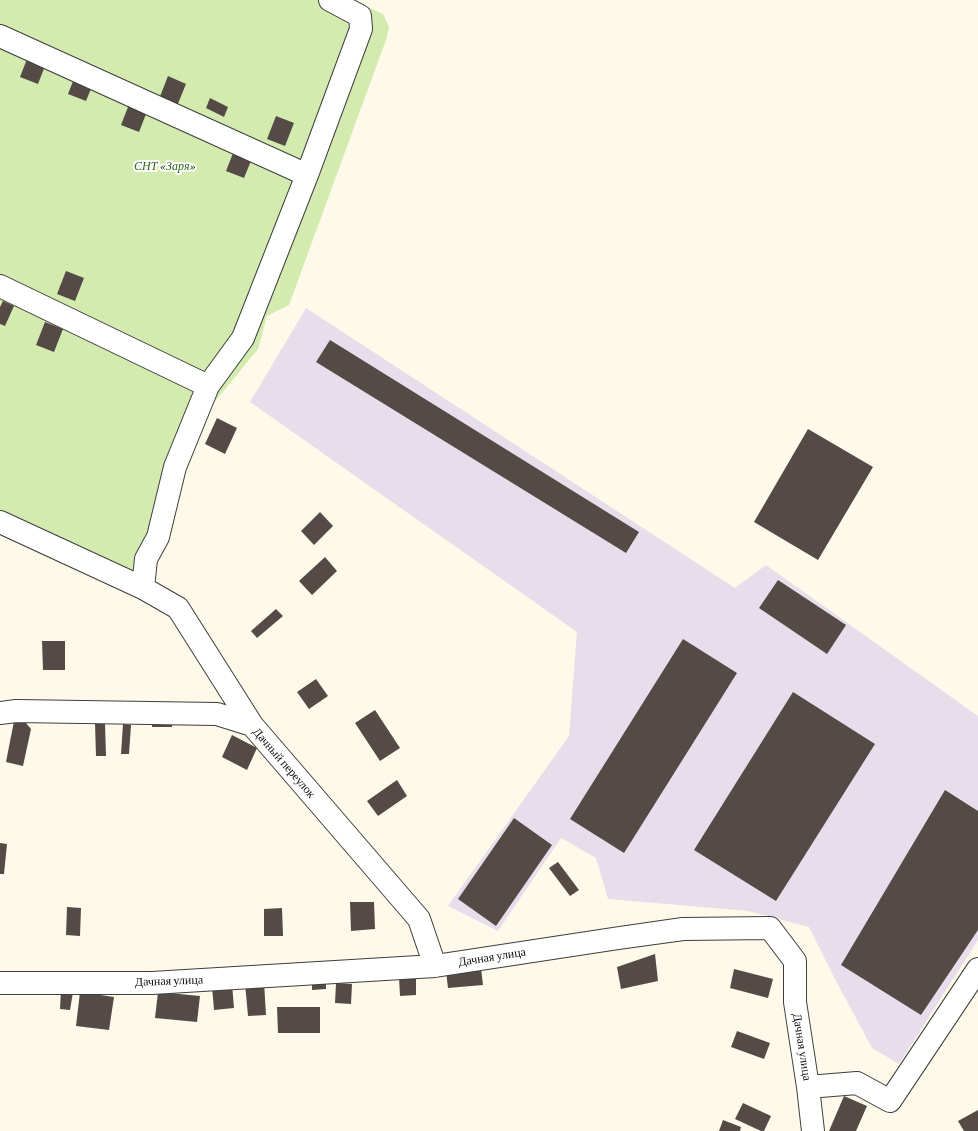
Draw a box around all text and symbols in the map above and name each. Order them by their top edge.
park label: СНТ «Заря» [134,159,196,173]
street label: Дачный переулок [250,725,318,801]
street label: Дачная улица [457,945,527,969]
street label: Дачная улица [135,973,203,989]
street label: Дачная улица [790,1012,814,1082]

